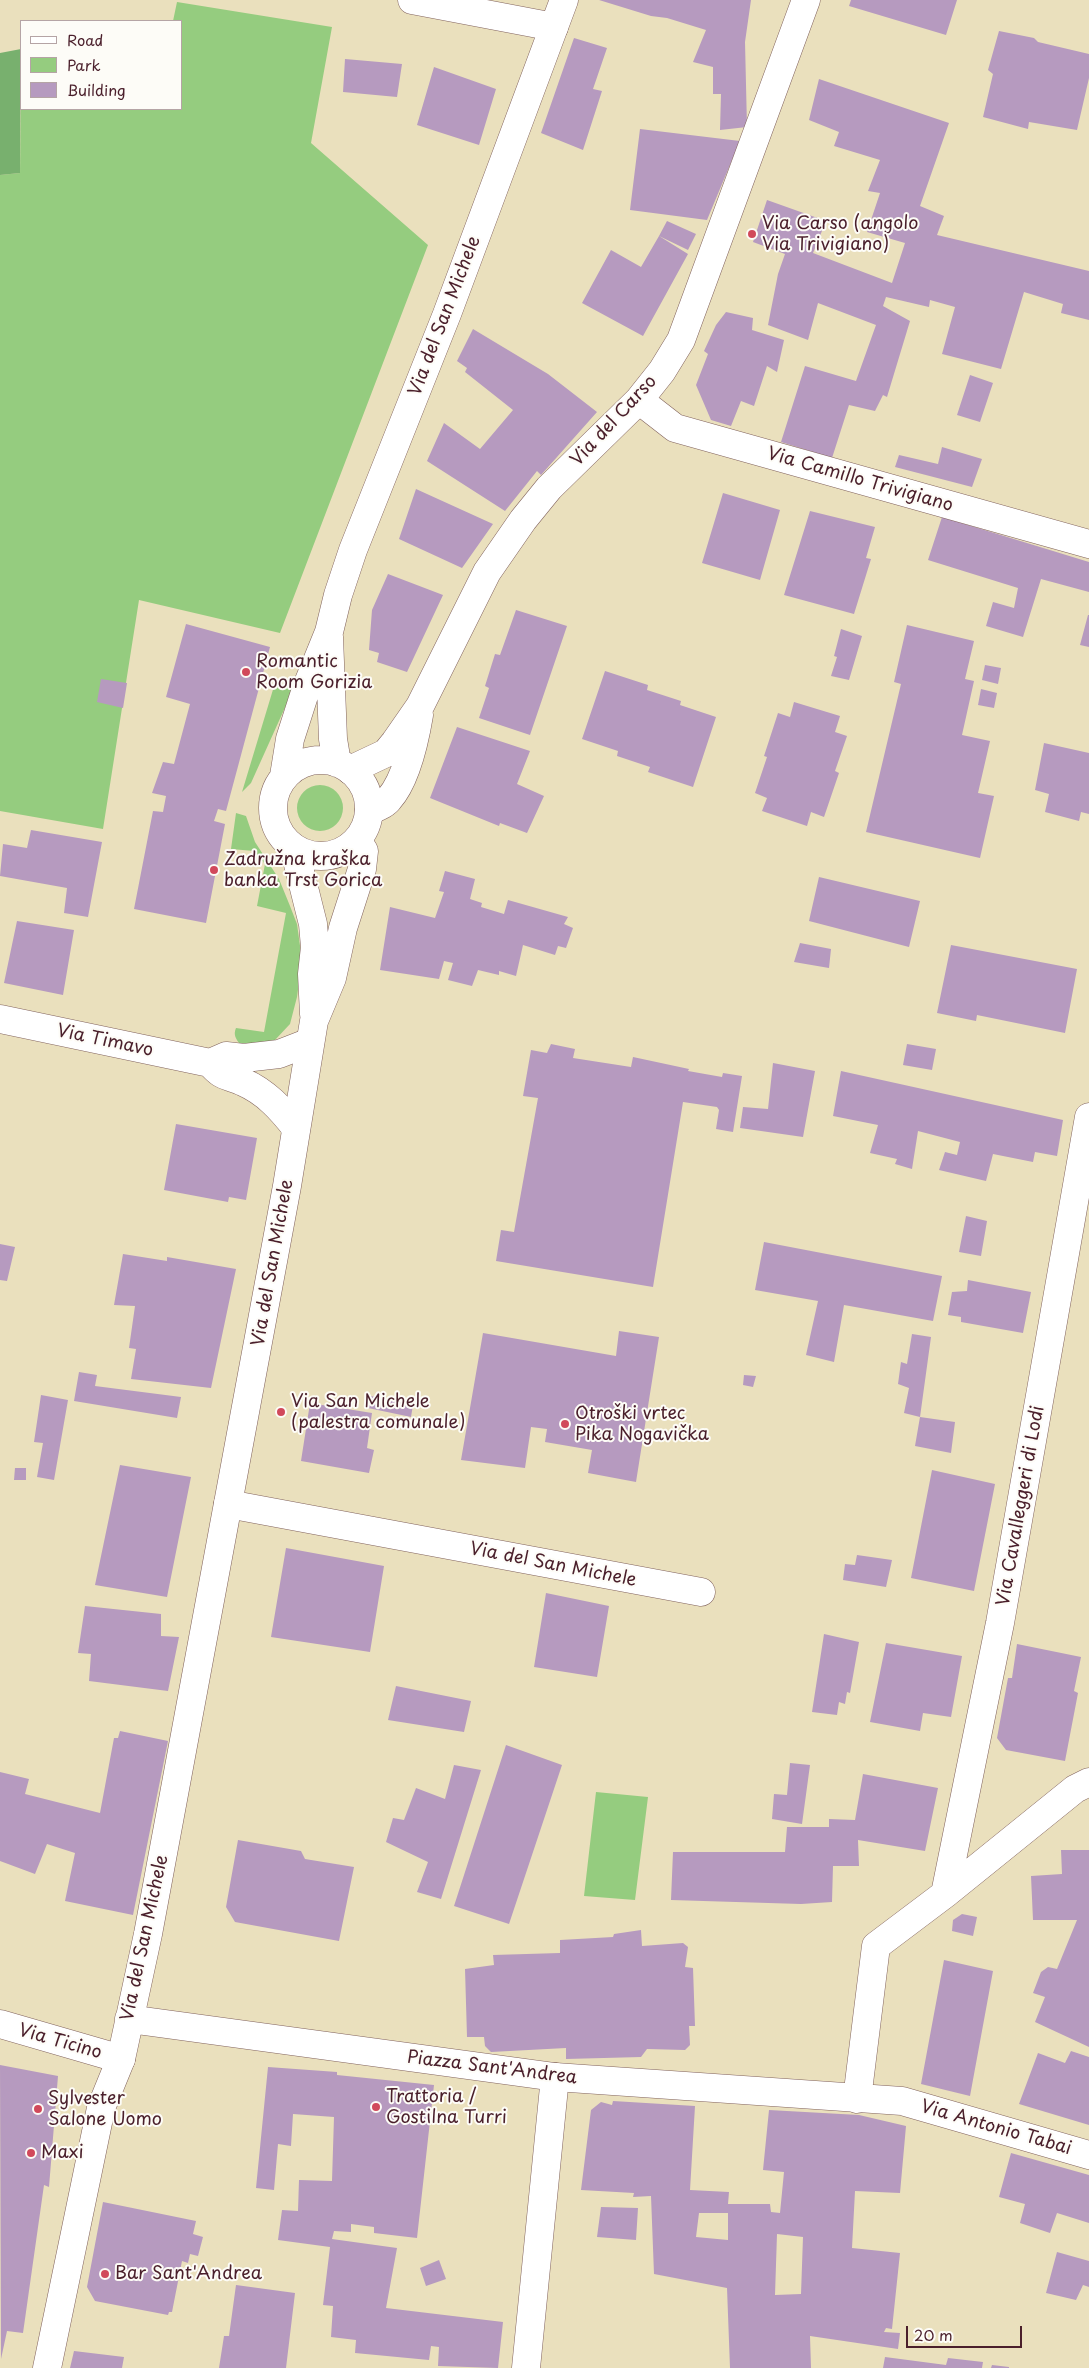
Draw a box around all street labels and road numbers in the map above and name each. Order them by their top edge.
street label: Via del San Michele [405,233,485,399]
street label: Via del Carso [566,371,662,471]
street label: Via Camillo Trivigiano [765,443,955,517]
street label: Via Timavo [55,1020,155,1062]
street label: Via del San Michele [248,1178,298,1348]
street label: Via Cavalleggeri di Lodi [993,1404,1049,1608]
street label: Via del San Michele [468,1538,638,1592]
street label: Via del San Michele [117,1853,173,2023]
street label: Via Ticino [16,2020,104,2064]
street label: Piazza Sant'Andrea [406,2047,578,2089]
street label: Via Antonio Tabai [918,2096,1074,2160]

